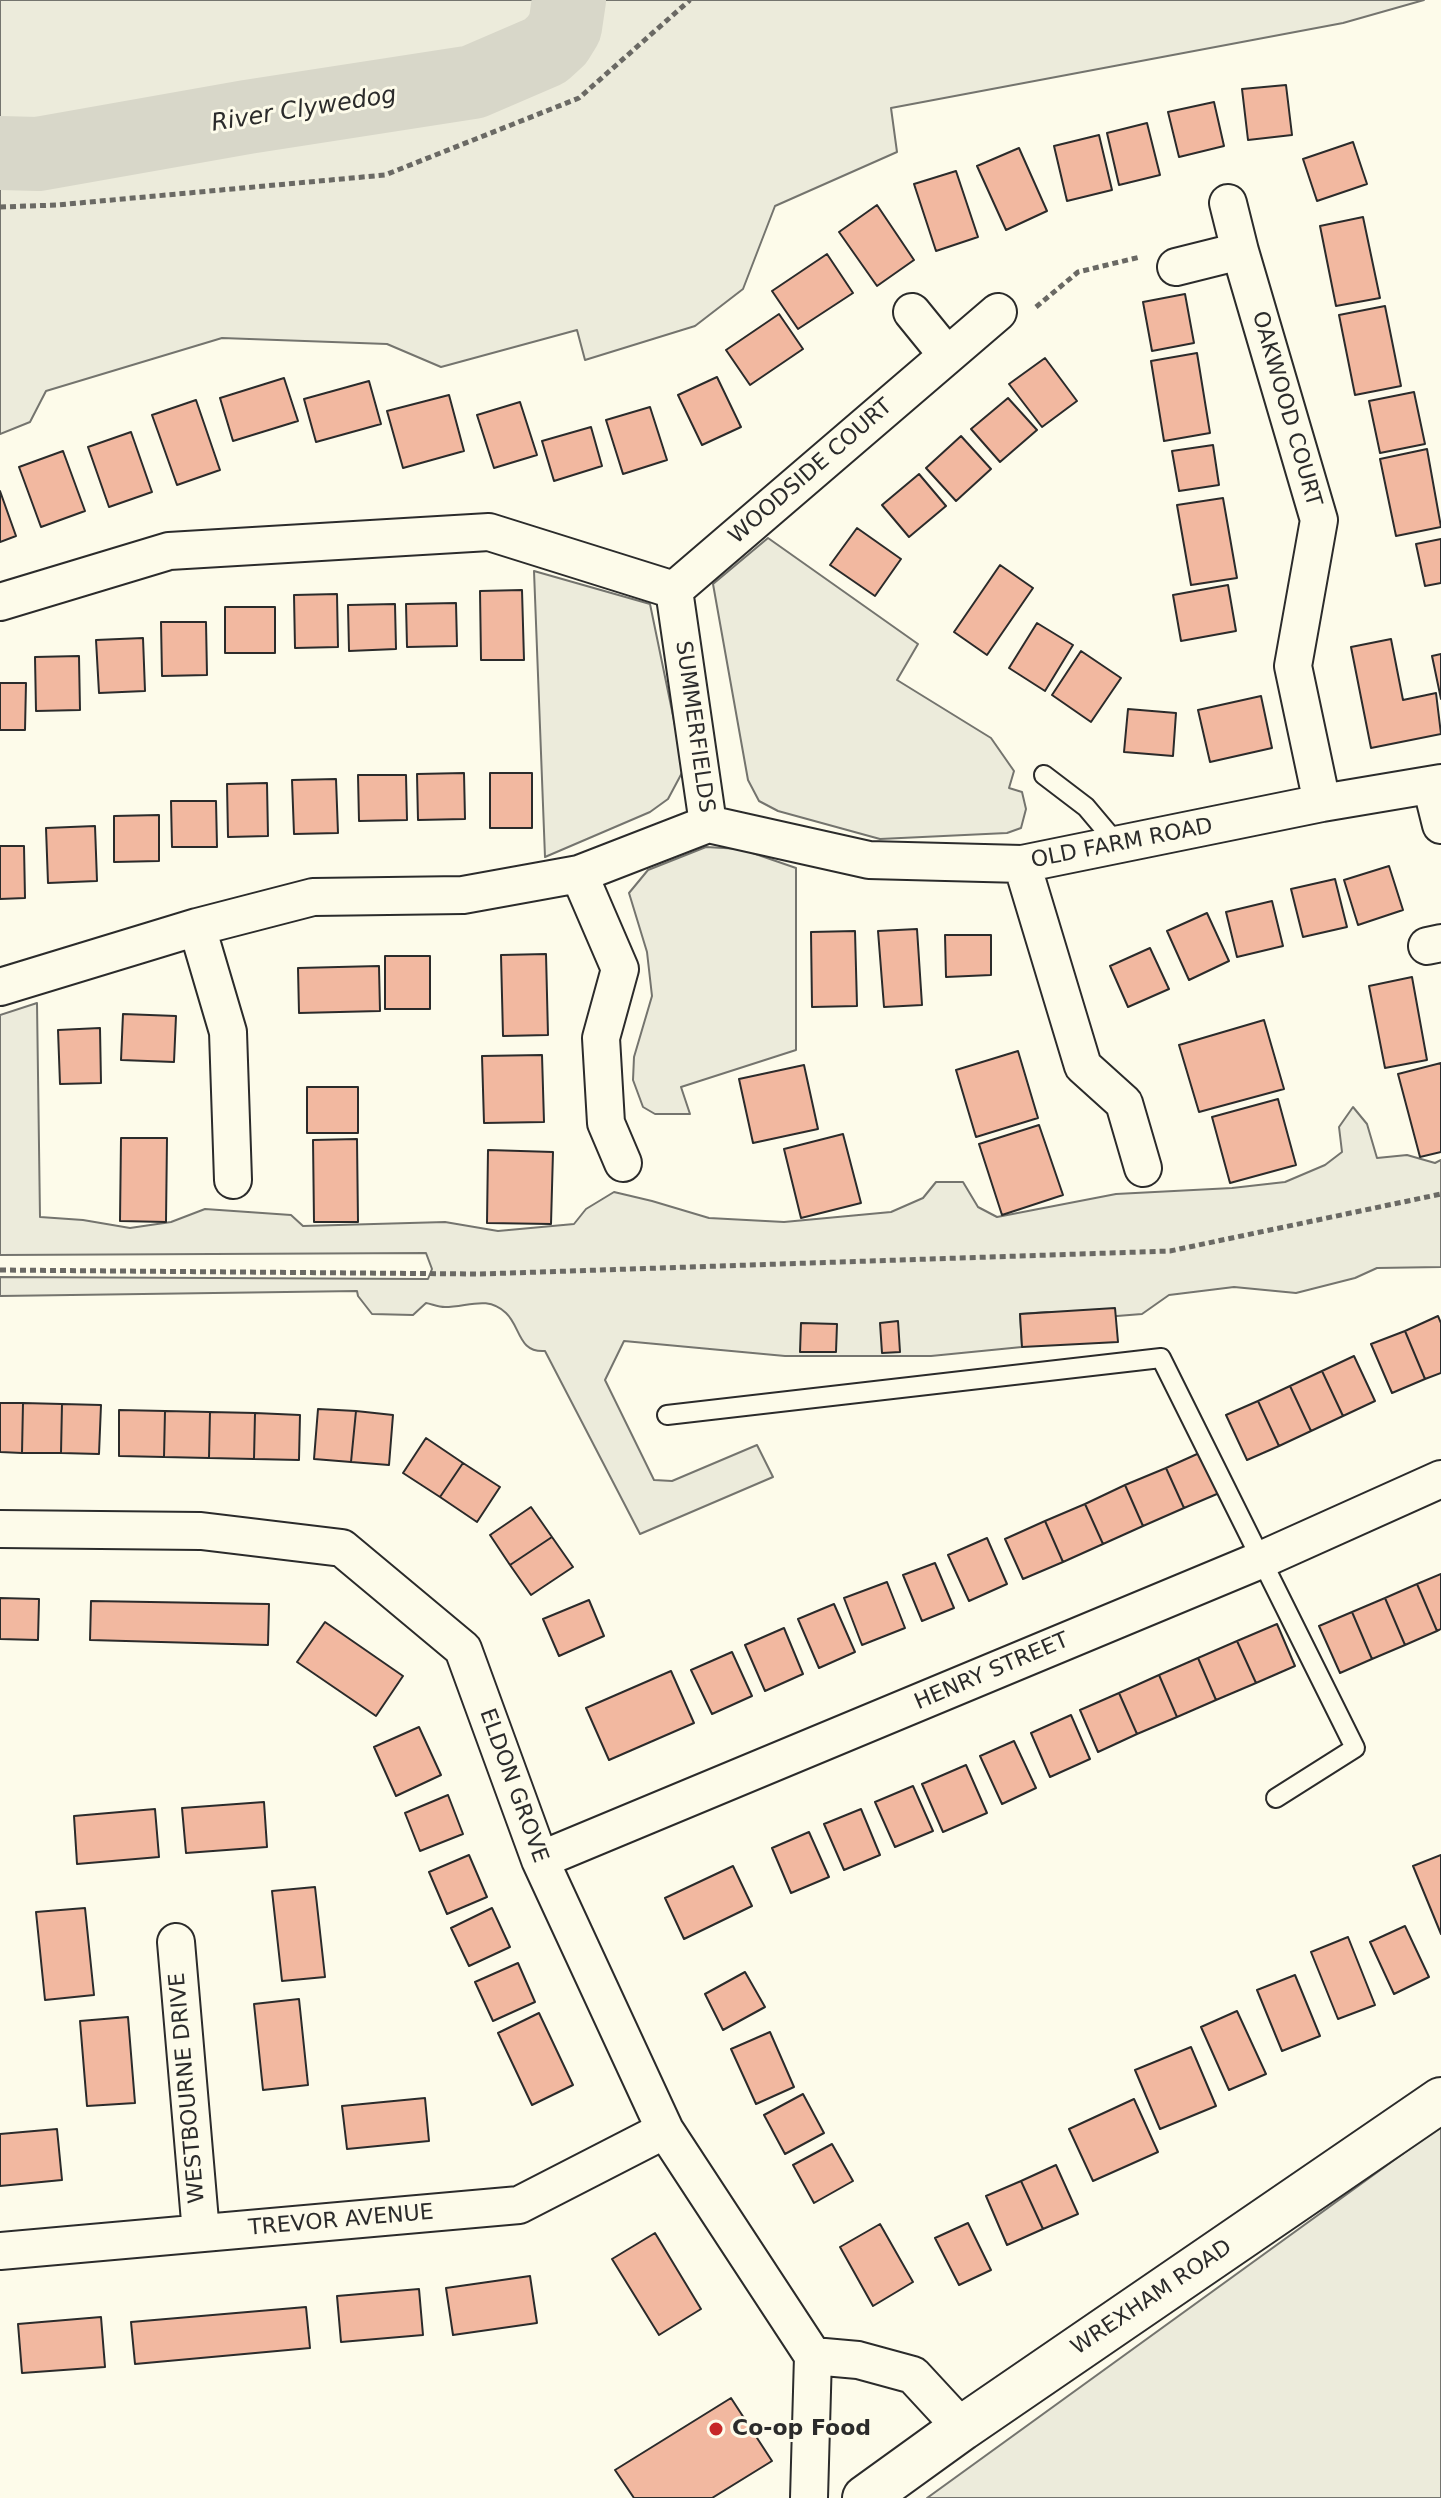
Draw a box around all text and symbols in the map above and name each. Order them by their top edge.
water label: River Clywedog [209,81,399,139]
street label: OAKWOOD COURT [1245,308,1327,510]
street label: WOODSIDE COURT [724,394,898,550]
street label: SUMMERFIELDS [669,639,719,815]
street label: OLD FARM ROAD [1029,813,1215,875]
street label: HENRY STREET [911,1628,1073,1716]
street label: ELDON GROVE [473,1705,553,1867]
street label: WESTBOURNE DRIVE [165,1972,211,2204]
street label: TREVOR AVENUE [247,2200,435,2242]
street label: WREXHAM ROAD [1067,2235,1237,2361]
place label: Co-op Food [732,2416,871,2442]
marker: Co-op Food [707,2420,725,2438]

